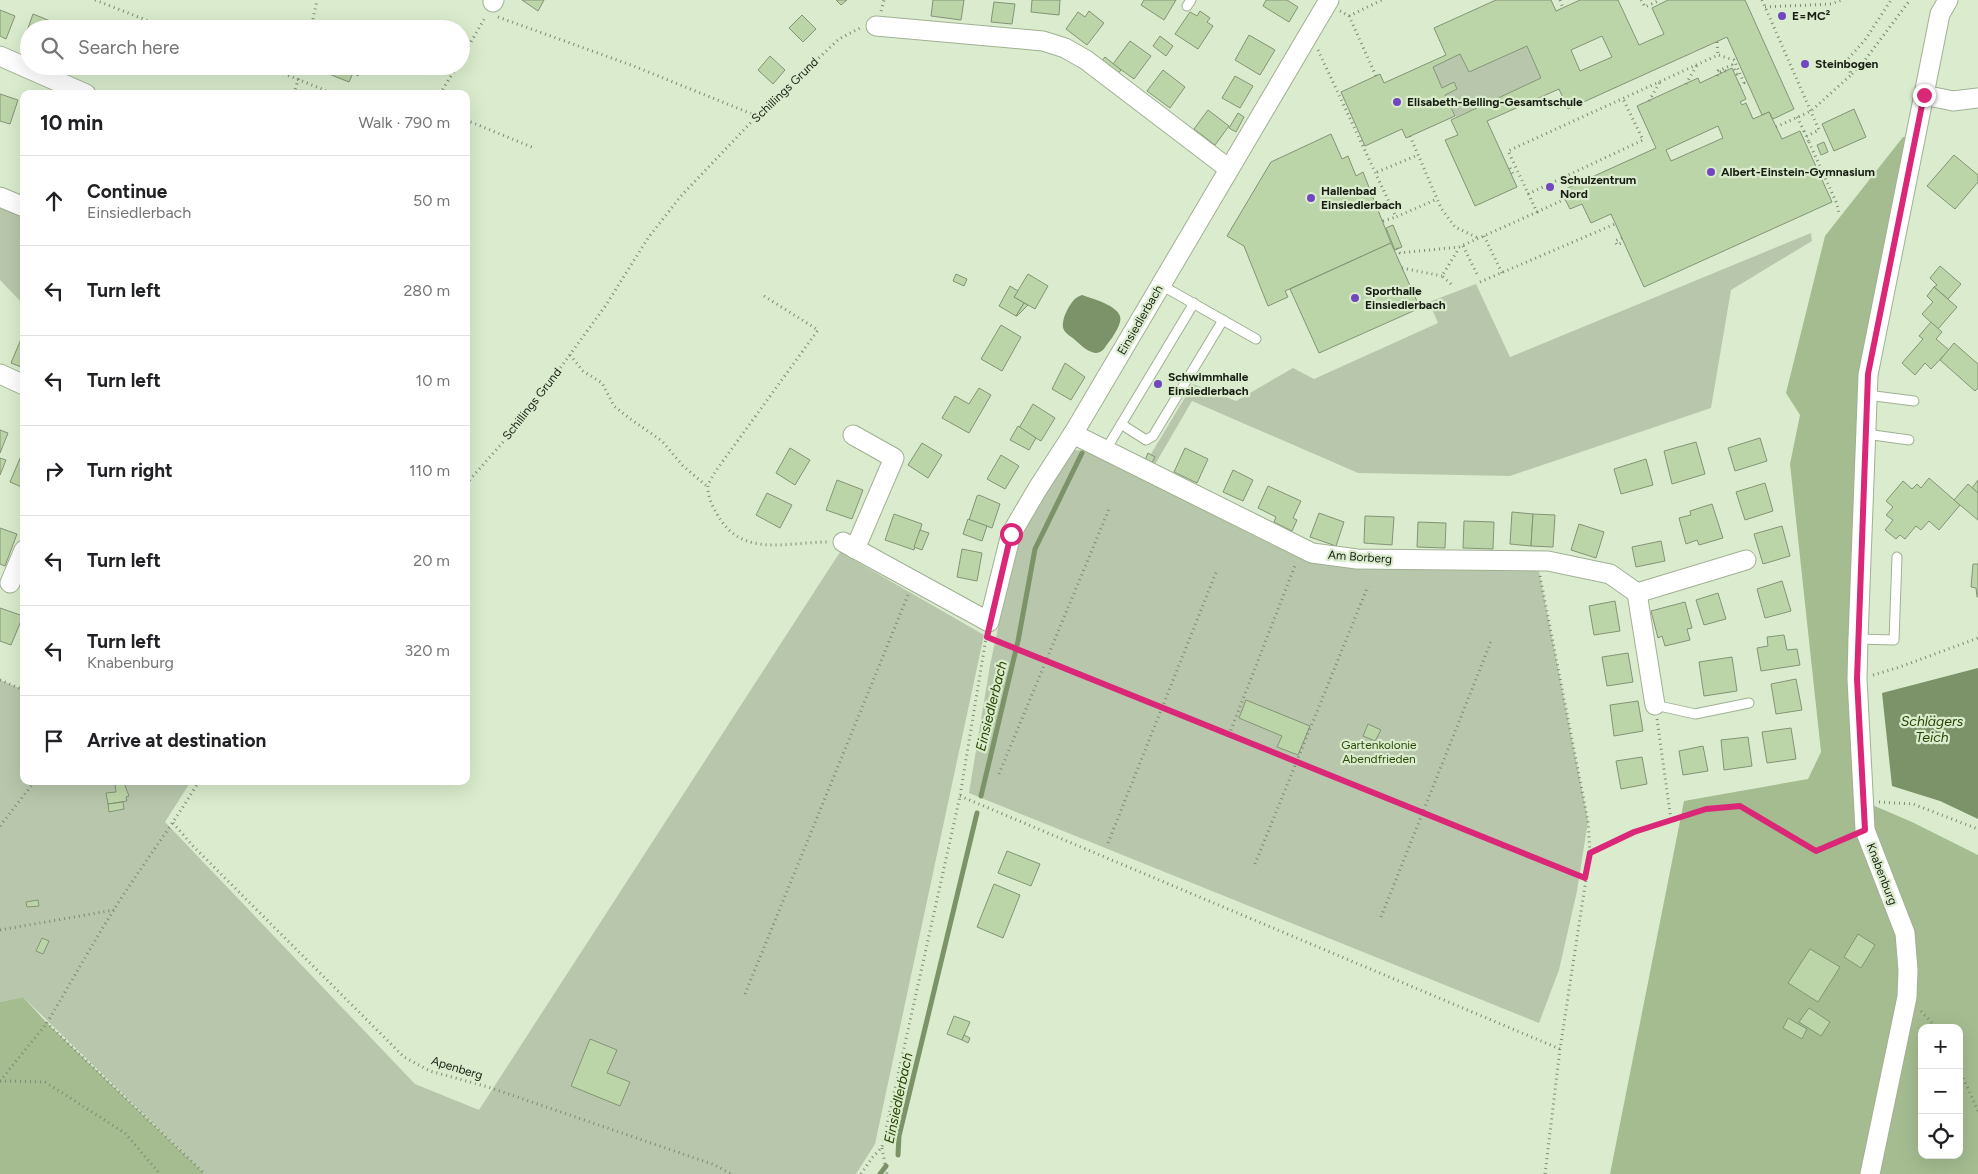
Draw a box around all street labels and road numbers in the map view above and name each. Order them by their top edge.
street label: Schillings Grund [749,55,821,125]
street label: Einsiedlerbach [1114,282,1166,357]
street label: Schillings Grund [500,365,564,443]
street label: Am Borberg [1327,548,1393,566]
street label: Knabenburg [1864,841,1900,907]
street label: Apenberg [430,1054,484,1082]

